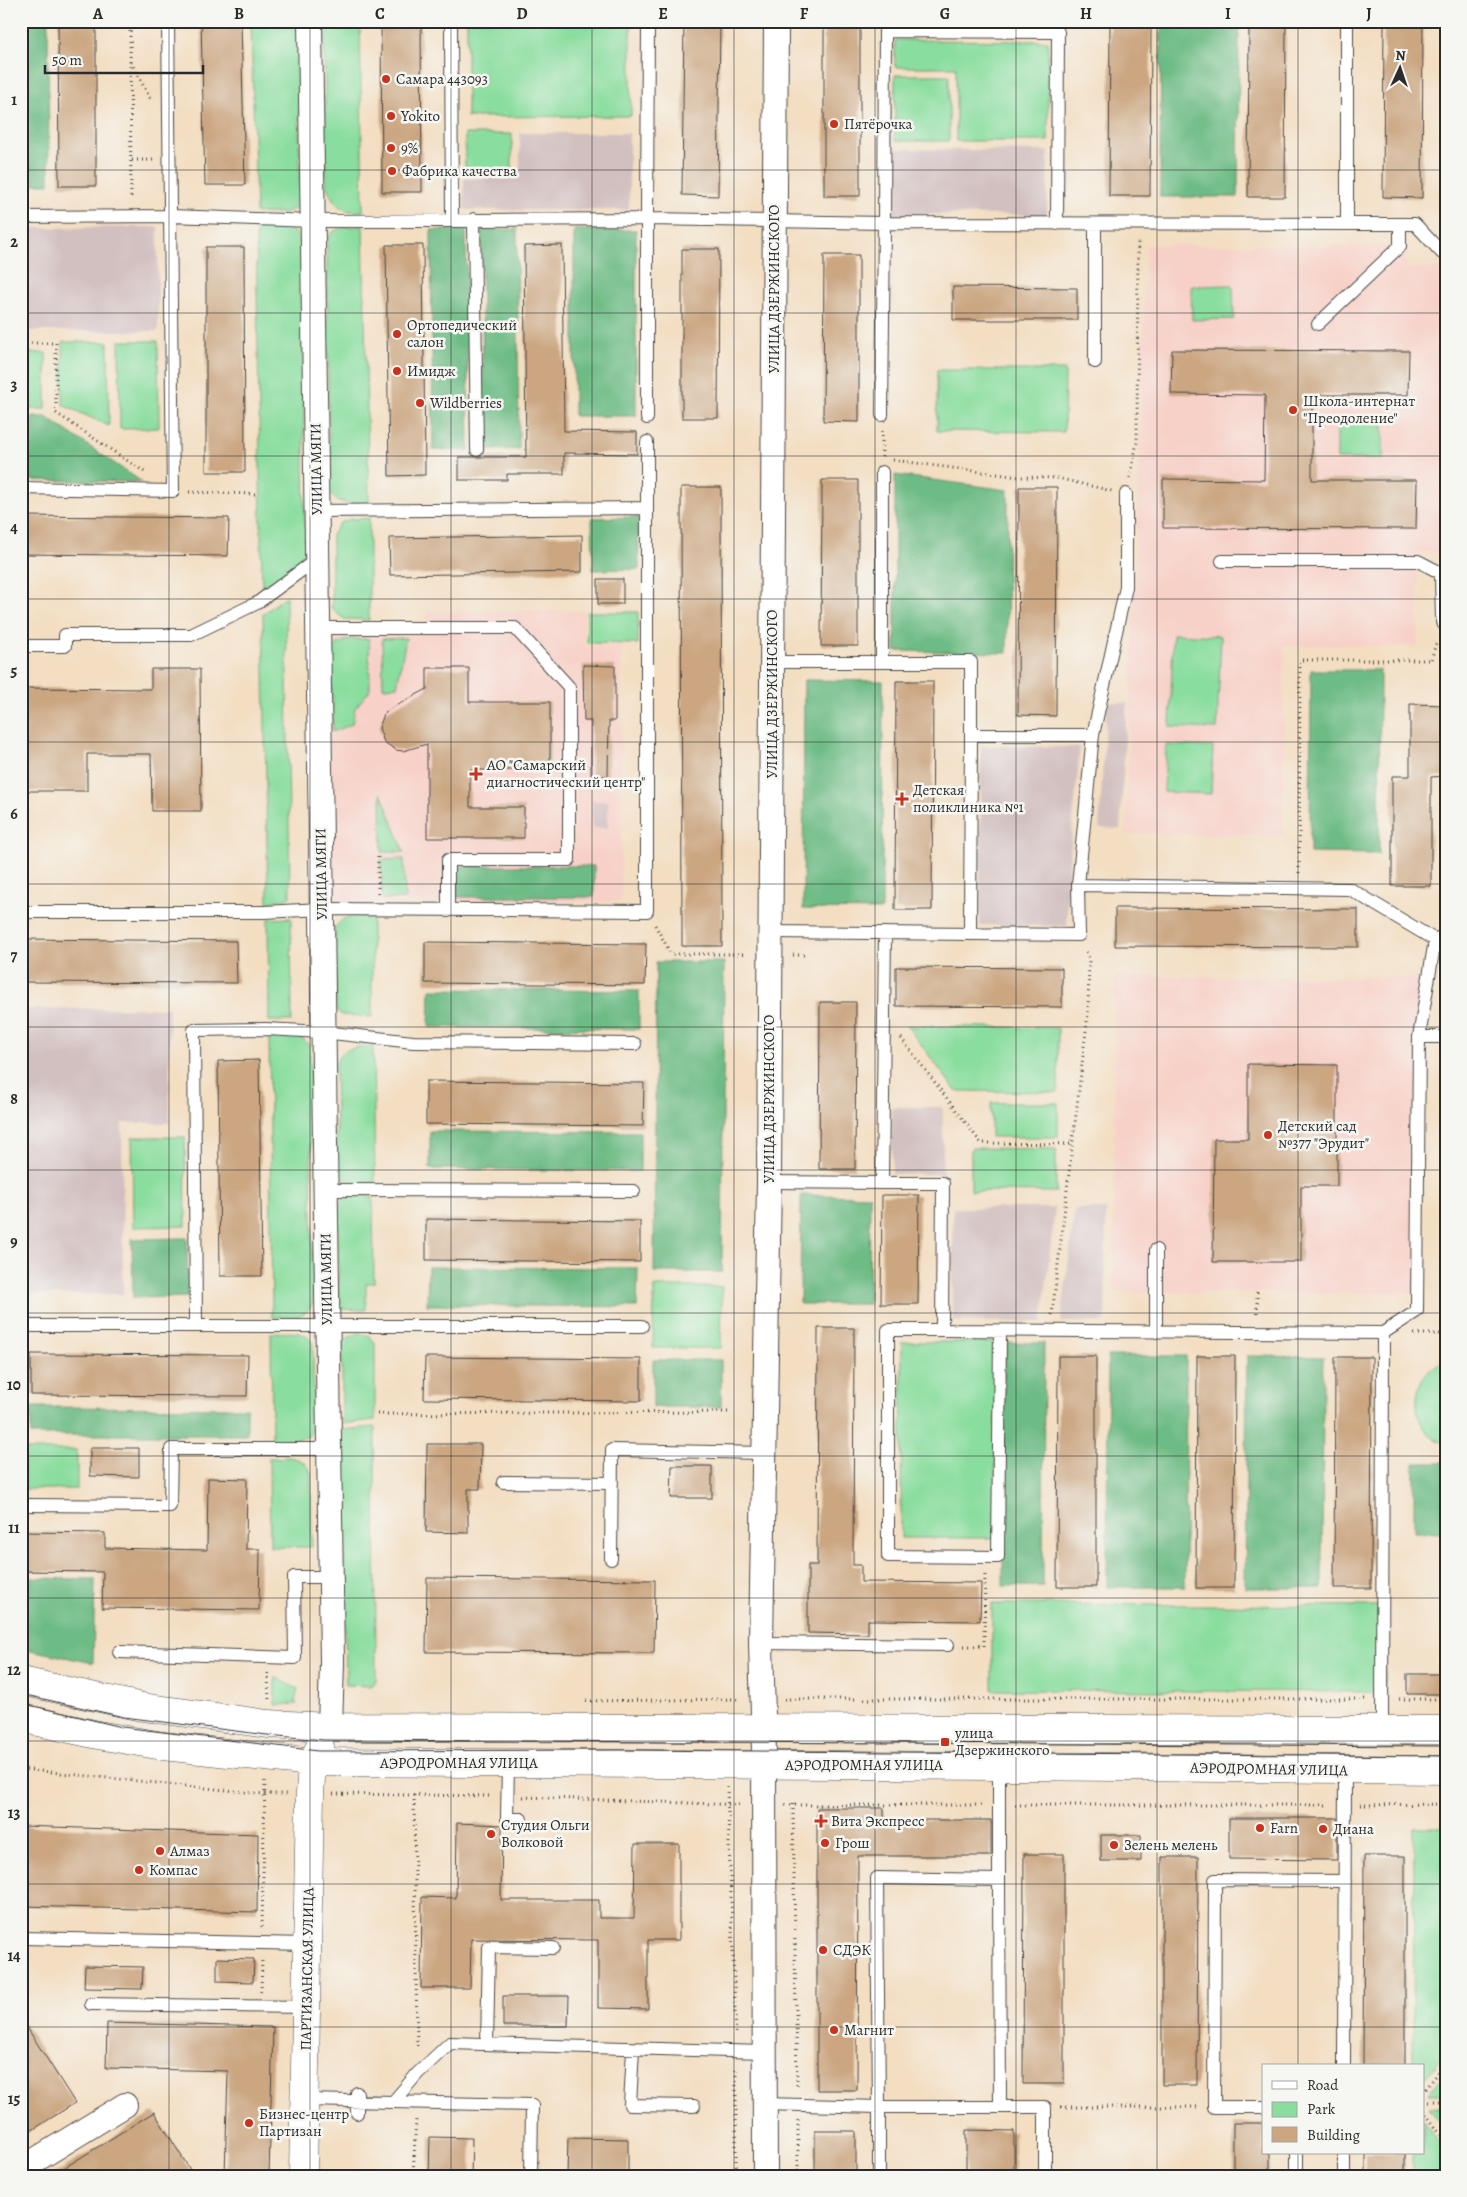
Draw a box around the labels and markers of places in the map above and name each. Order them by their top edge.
place label: Самара 443093 [396,69,488,89]
marker: Самара 443093 [380,73,392,85]
place label: Yokito [400,106,440,126]
marker: Yokito [385,110,397,122]
place label: Пятёрочка [844,114,913,134]
marker: Пятёрочка [828,118,840,130]
place label: 9% [401,138,418,158]
marker: 9% [385,142,397,154]
place label: Фабрика качества [402,161,517,181]
marker: Фабрика качества [386,165,398,177]
place label: Ортопедический салон [407,315,517,352]
marker: Ортопедический салон [391,328,403,340]
place label: Имидж [407,361,456,381]
marker: Имидж [391,365,403,377]
place label: Школа-интернат "Преодоление" [1303,391,1416,428]
place label: Wildberries [429,393,502,413]
marker: Wildberries [414,397,426,409]
marker: Школа-интернат "Преодоление" [1287,404,1299,416]
place label: АО "Самарский диагностический центр" [486,755,645,792]
marker: АО "Самарский диагностический центр" [469,767,483,781]
place label: Детская поликлиника №1 [913,780,1024,817]
marker: Детская поликлиника №1 [895,792,909,806]
place label: Детский сад №377 "Эрудит" [1278,1116,1369,1153]
marker: Детский сад №377 "Эрудит" [1262,1129,1274,1141]
place label: улица Дзержинского [954,1723,1050,1760]
marker: улица Дзержинского [939,1736,951,1748]
place label: Вита Экспресс [831,1811,924,1831]
place label: Студия Ольги Волковой [501,1815,590,1852]
marker: Вита Экспресс [815,1815,827,1827]
place label: Farn [1270,1818,1298,1838]
place label: Диана [1333,1819,1374,1839]
marker: Farn [1254,1822,1266,1834]
marker: Диана [1317,1823,1329,1835]
marker: Студия Ольги Волковой [485,1828,497,1840]
place label: Грош [835,1833,870,1853]
place label: Зелень мелень [1124,1835,1218,1855]
marker: Грош [819,1837,831,1849]
marker: Зелень мелень [1108,1839,1120,1851]
place label: Алмаз [169,1841,210,1861]
marker: Алмаз [154,1845,166,1857]
place label: Компас [149,1860,198,1880]
marker: Компас [133,1864,145,1876]
place label: СДЭК [833,1940,871,1960]
marker: СДЭК [817,1944,829,1956]
place label: Магнит [844,2020,894,2040]
marker: Магнит [828,2024,840,2036]
place label: Бизнес-центр Партизан [259,2104,349,2141]
marker: Бизнес-центр Партизан [243,2117,255,2129]

